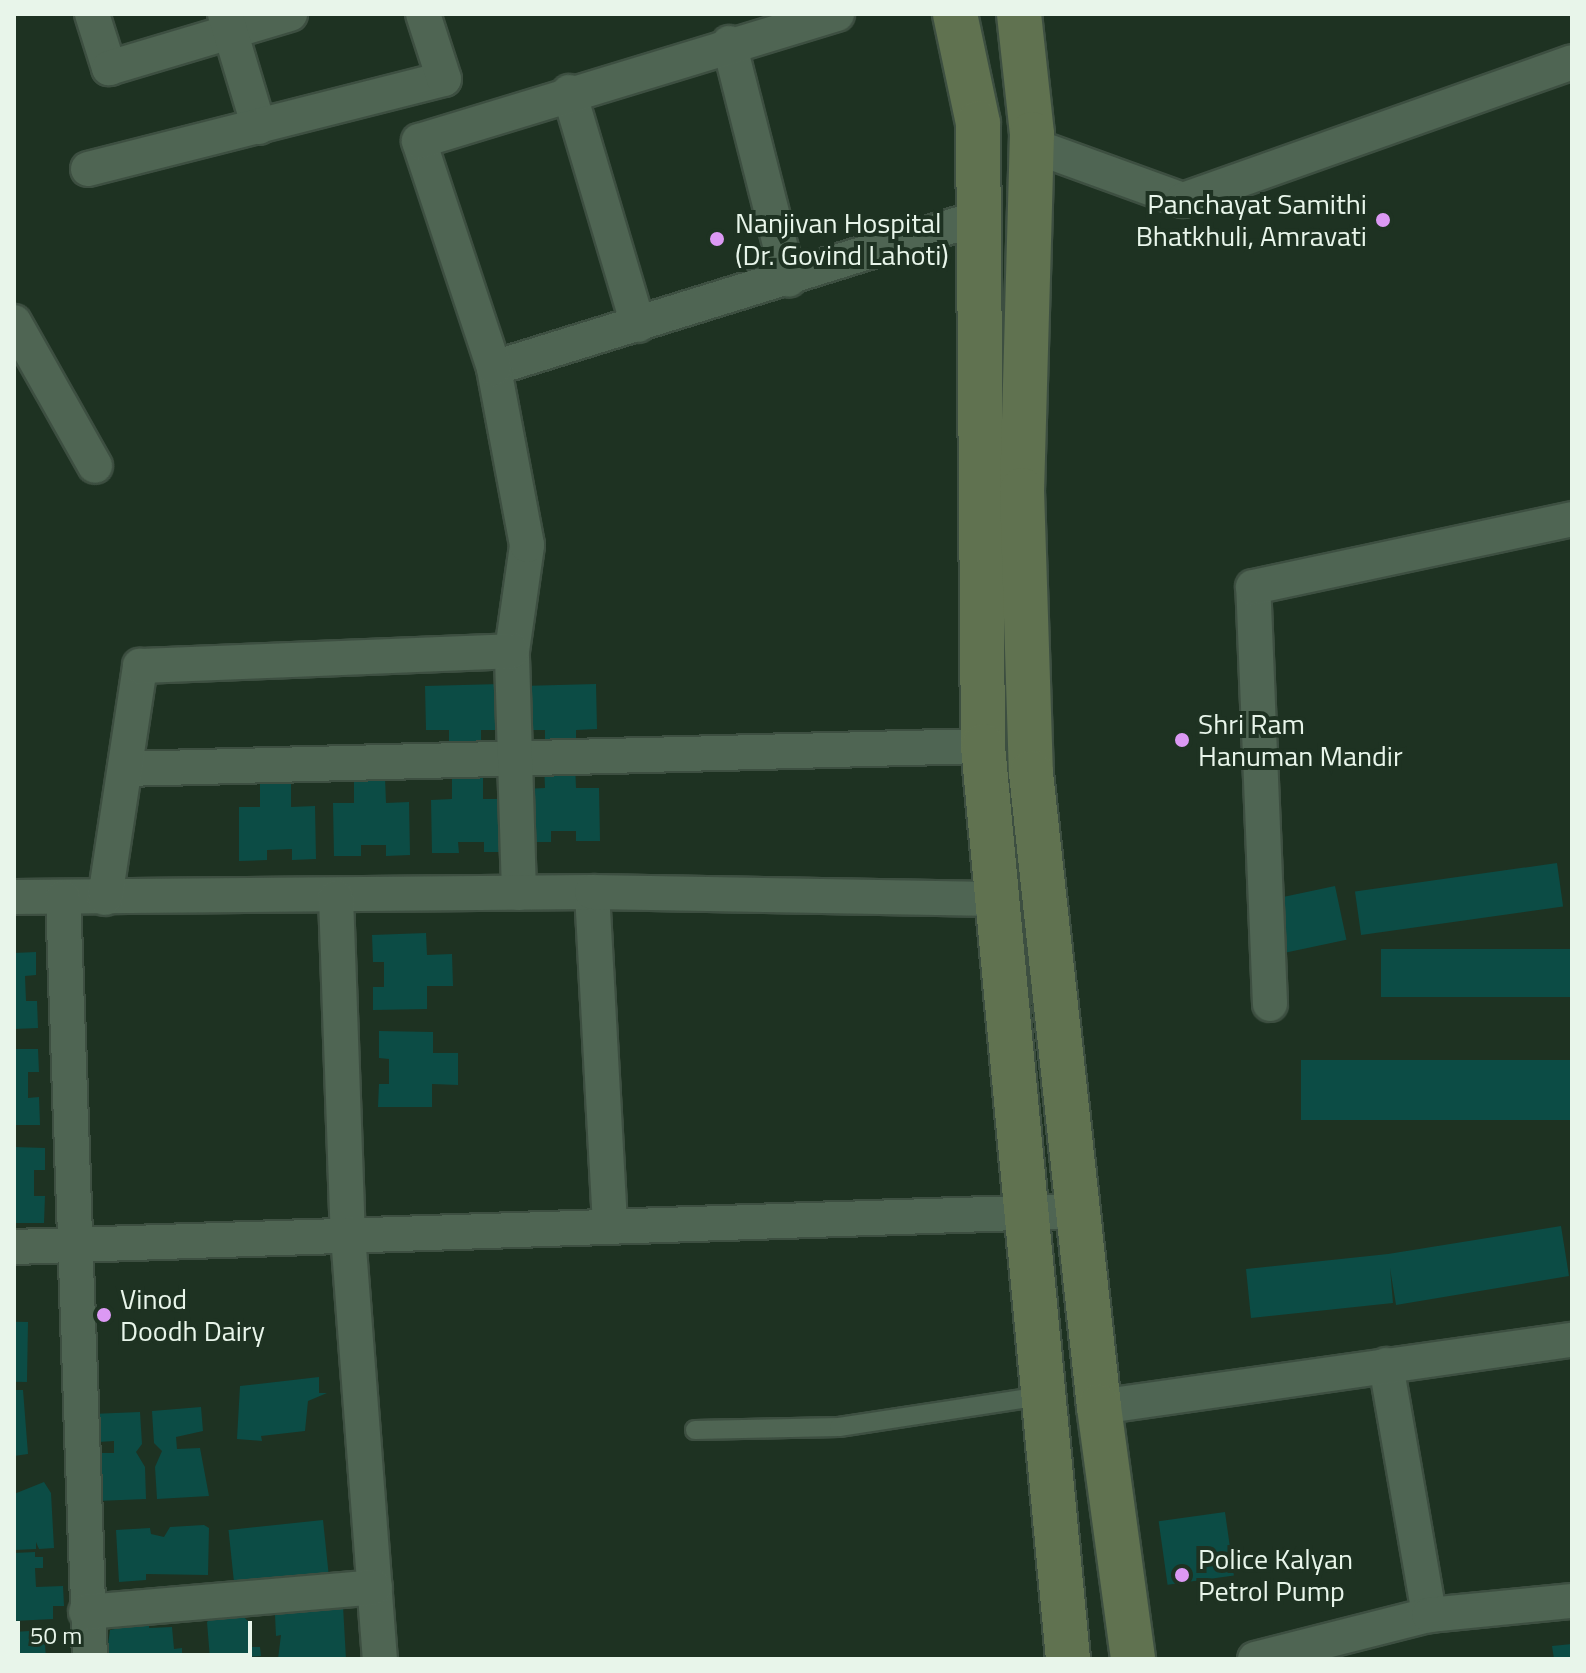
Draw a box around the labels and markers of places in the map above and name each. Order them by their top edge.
place label: Panchayat Samithi Bhatkhuli, Amravati [1136,187,1367,253]
place label: Nanjivan Hospital (Dr. Govind Lahoti) [735,206,949,272]
marker: Panchayat Samithi Bhatkhuli, Amravati [1374,211,1392,229]
marker: Nanjivan Hospital (Dr. Govind Lahoti) [706,228,728,250]
place label: Shri Ram Hanuman Mandir [1198,707,1403,773]
marker: Shri Ram Hanuman Mandir [1173,731,1191,749]
place label: Vinod Doodh Dairy [120,1282,265,1348]
marker: Vinod Doodh Dairy [95,1306,113,1324]
place label: Police Kalyan Petrol Pump [1198,1542,1353,1608]
marker: Police Kalyan Petrol Pump [1173,1566,1191,1584]

